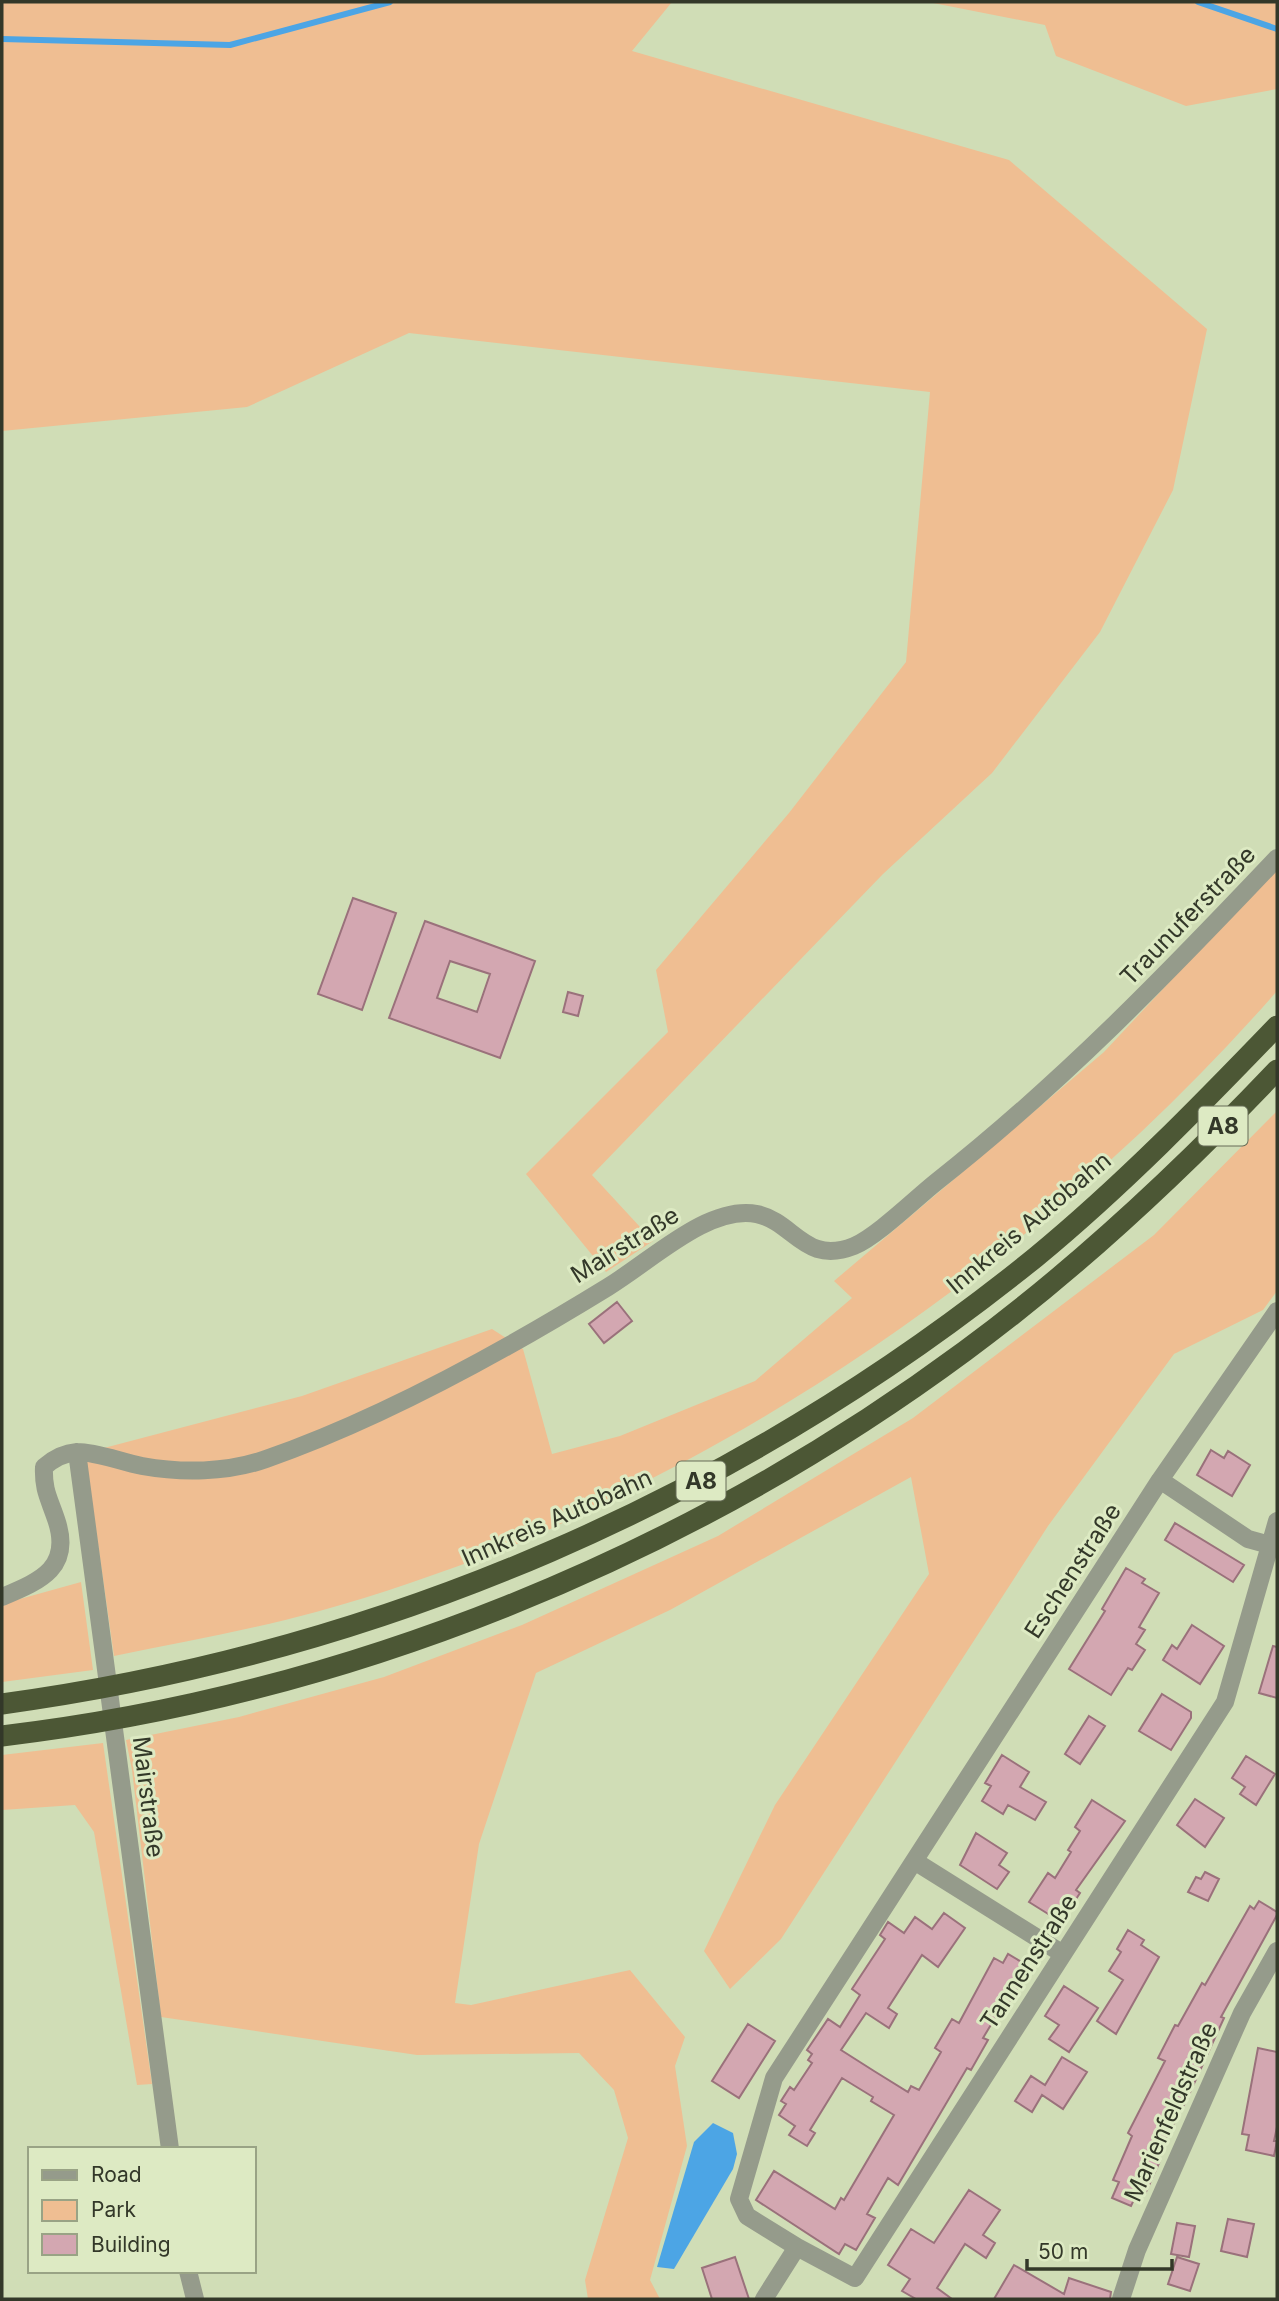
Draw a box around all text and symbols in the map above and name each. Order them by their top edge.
street label: Traunuferstraße [1114,840,1261,991]
road number: A8 [1198,1106,1248,1146]
street label: Innkreis Autobahn [941,1146,1117,1300]
street label: Mairstraße [565,1200,684,1289]
road number: A8 [676,1462,726,1500]
street label: Innkreis Autobahn [457,1463,657,1573]
street label: Eschenstraße [1018,1498,1127,1644]
street label: Mairstraße [127,1735,170,1859]
street label: Tannenstraße [974,1889,1083,2035]
street label: Marienfeldstraße [1118,2018,1223,2206]
legend [28,2147,256,2273]
text: Road [91,2162,142,2187]
text: Park [91,2197,136,2222]
scale bar [1027,2228,1172,2272]
text: Building [91,2232,171,2257]
text: 50 m [1038,2239,1088,2264]

